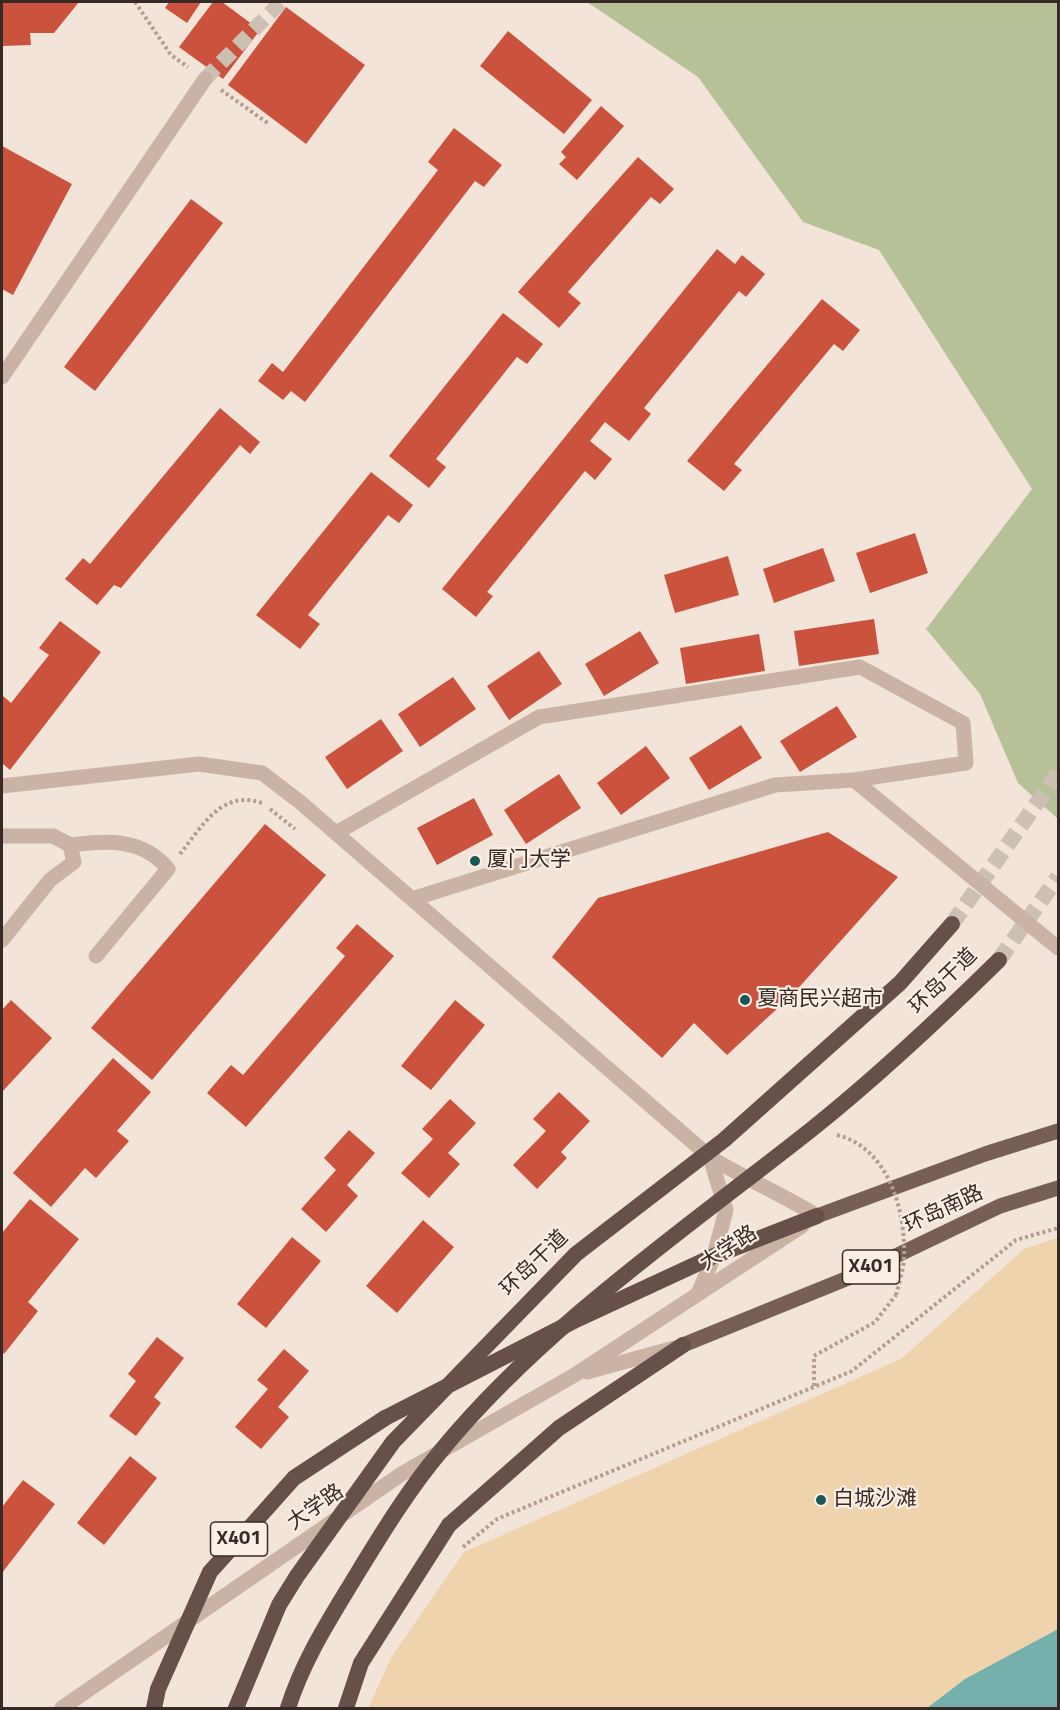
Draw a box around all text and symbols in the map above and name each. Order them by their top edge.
place label: 厦门大学 [487,848,571,874]
marker: 厦门大学 [468,854,482,868]
street label: 环岛干道 [905,944,983,1020]
place label: 夏商民兴超市 [757,987,883,1013]
marker: 夏商民兴超市 [738,993,752,1007]
street label: 环岛南路 [901,1181,987,1239]
street label: 大学路 [696,1221,762,1277]
street label: 环岛干道 [496,1226,574,1302]
road number: X401 [842,1250,900,1284]
street label: 大学路 [283,1480,349,1536]
place label: 白城沙滩 [833,1487,917,1513]
marker: 白城沙滩 [814,1493,828,1507]
road number: X401 [210,1522,268,1556]

